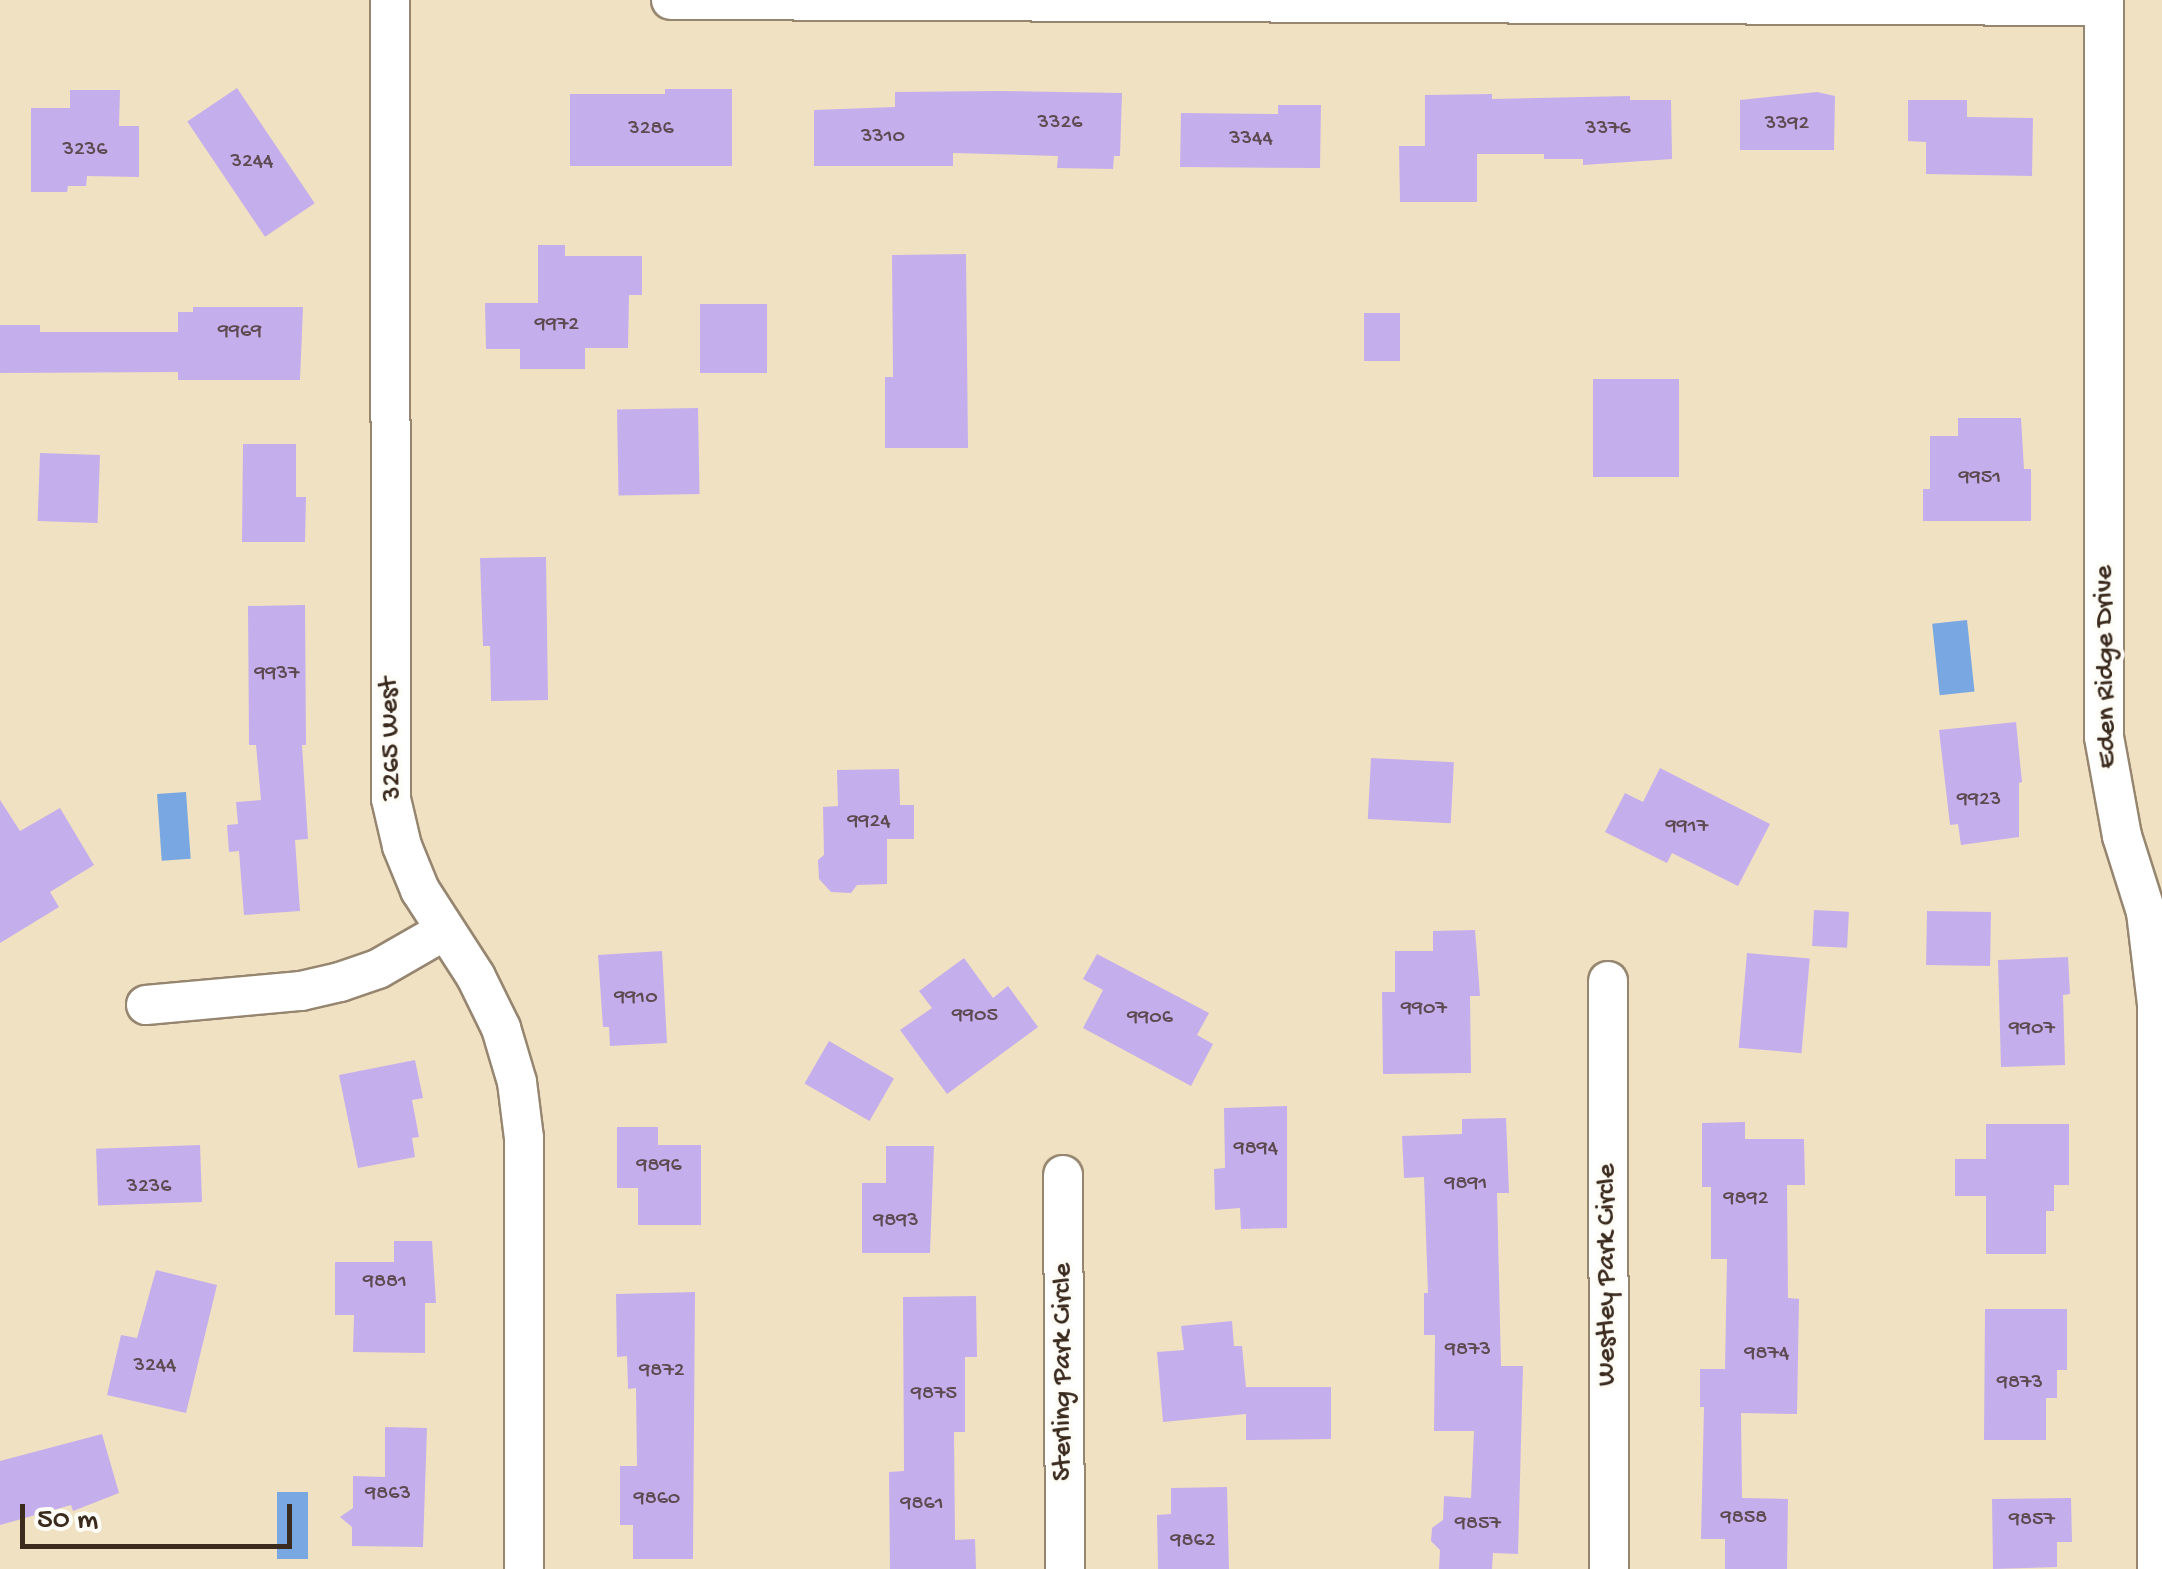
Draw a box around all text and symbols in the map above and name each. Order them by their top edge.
house number: 3326 [1038,111,1082,137]
house number: 3392 [1765,112,1809,138]
house number: 3286 [628,117,674,143]
house number: 3376 [1585,117,1631,143]
house number: 3310 [861,125,905,151]
house number: 3344 [1229,127,1273,153]
house number: 3236 [63,138,107,164]
house number: 3244 [230,150,274,176]
house number: 9972 [535,313,579,339]
house number: 9969 [218,320,262,346]
house number: 9951 [1959,466,2001,492]
street label: Eden Ridge Drive [2088,565,2126,769]
house number: 9937 [255,662,299,688]
street label: 3265 West [373,677,411,801]
house number: 9923 [1957,788,2001,814]
house number: 9924 [847,810,891,836]
house number: 9917 [1666,815,1708,841]
house number: 9910 [614,986,658,1012]
house number: 9907 [1401,997,1447,1023]
house number: 9905 [952,1004,998,1030]
house number: 9906 [1127,1006,1173,1032]
house number: 9907 [2009,1017,2055,1043]
house number: 9894 [1234,1137,1278,1163]
house number: 9896 [636,1154,682,1180]
street label: Westley Park Circle [1591,1164,1625,1386]
house number: 9891 [1445,1172,1487,1198]
house number: 3236 [127,1175,171,1201]
house number: 9892 [1724,1187,1768,1213]
house number: 9893 [873,1209,919,1235]
street label: Sterling Park Circle [1047,1263,1081,1481]
house number: 9881 [363,1270,407,1296]
house number: 9873 [1445,1338,1491,1364]
house number: 9874 [1745,1342,1789,1368]
house number: 3244 [133,1354,177,1380]
house number: 9872 [639,1359,685,1385]
house number: 9873 [1997,1371,2043,1397]
house number: 9875 [911,1382,957,1408]
house number: 9863 [365,1482,411,1508]
scale bar [25,1484,298,1546]
house number: 9860 [634,1487,680,1513]
house number: 9861 [900,1492,944,1518]
text: 50 m [37,1504,98,1539]
house number: 9858 [1721,1506,1767,1532]
house number: 9857 [2009,1508,2055,1534]
house number: 9857 [1455,1512,1501,1538]
house number: 9862 [1170,1529,1216,1555]

